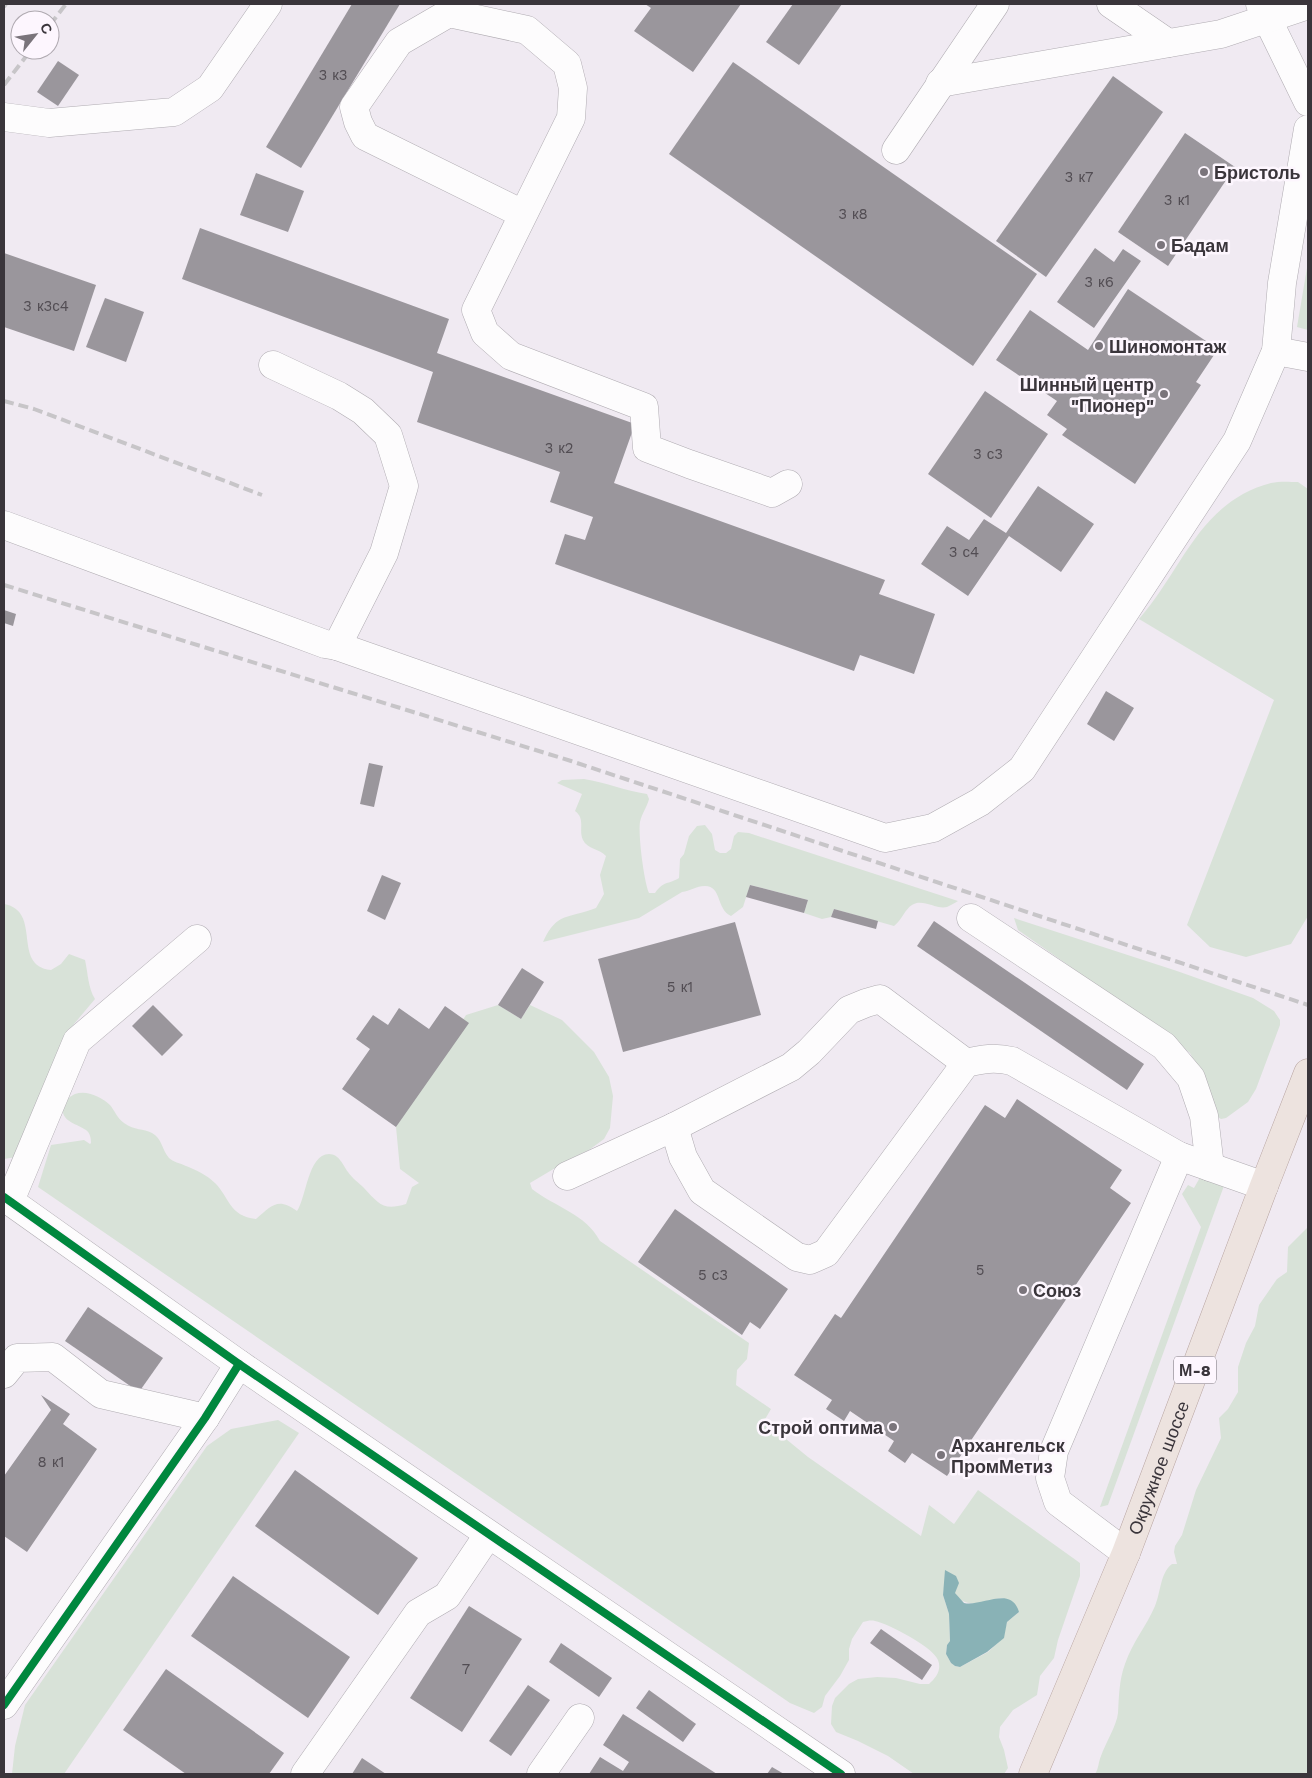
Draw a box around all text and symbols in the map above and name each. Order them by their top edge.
north arrow [10,10,60,60]
text: С [37,20,56,37]
house number: 3 к3 [318,66,348,84]
place label: Бристоль [1214,162,1301,183]
marker: Бристоль [1198,166,1210,178]
house number: 3 к7 [1065,168,1093,186]
house number: 3 к1 [1164,191,1190,209]
house number: 3 к8 [838,205,868,223]
place label: Бадам [1171,235,1229,256]
marker: Бадам [1155,239,1167,251]
house number: 3 к6 [1084,273,1114,291]
house number: 3 к3с4 [23,297,69,315]
place label: Шиномонтаж [1109,336,1227,357]
marker: Шиномонтаж [1093,340,1105,352]
place label: Шинный центр "Пионер" [1020,374,1154,416]
marker: Шинный центр "Пионер" [1158,388,1170,400]
house number: 3 к2 [544,439,574,457]
house number: 3 с3 [973,445,1003,463]
house number: 3 с4 [949,543,979,561]
house number: 5 к1 [667,978,693,996]
house number: 5 [976,1261,984,1279]
house number: 5 с3 [698,1266,728,1284]
place label: Союз [1033,1280,1081,1301]
marker: Союз [1017,1284,1029,1296]
road number: М-8 [1174,1356,1216,1384]
street label: Окружное шоссе [1123,1398,1193,1538]
place label: Строй оптима [758,1417,884,1438]
marker: Строй оптима [887,1421,899,1433]
place label: Архангельск ПромМетиз [951,1435,1066,1477]
marker: Архангельск ПромМетиз [935,1449,947,1461]
house number: 8 к1 [38,1453,64,1471]
house number: 7 [462,1660,470,1678]

